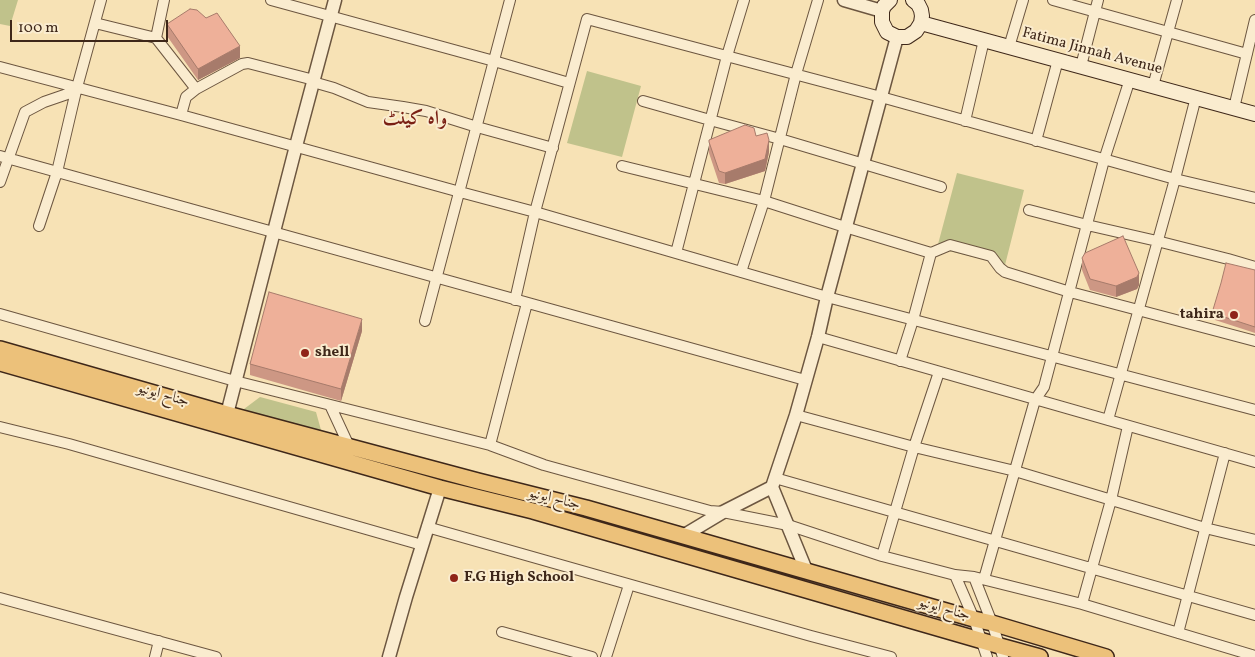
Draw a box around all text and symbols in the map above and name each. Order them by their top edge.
scale bar [12,10,170,42]
text: 100 m [18,18,58,39]
street label: Fatima Jinnah Avenue [1020,25,1164,79]
district label: واہ کینٹ [383,108,447,132]
place label: tahira [1180,306,1224,324]
marker: tahira [1228,309,1240,321]
place label: shell [315,344,349,362]
marker: shell [299,347,311,359]
street label: جناح ایونیو [135,380,191,412]
street label: جناح ایونیو [526,485,582,515]
place label: F.G High School [464,569,574,587]
marker: F.G High School [448,572,460,584]
street label: جناح ایونیو [916,594,972,626]

